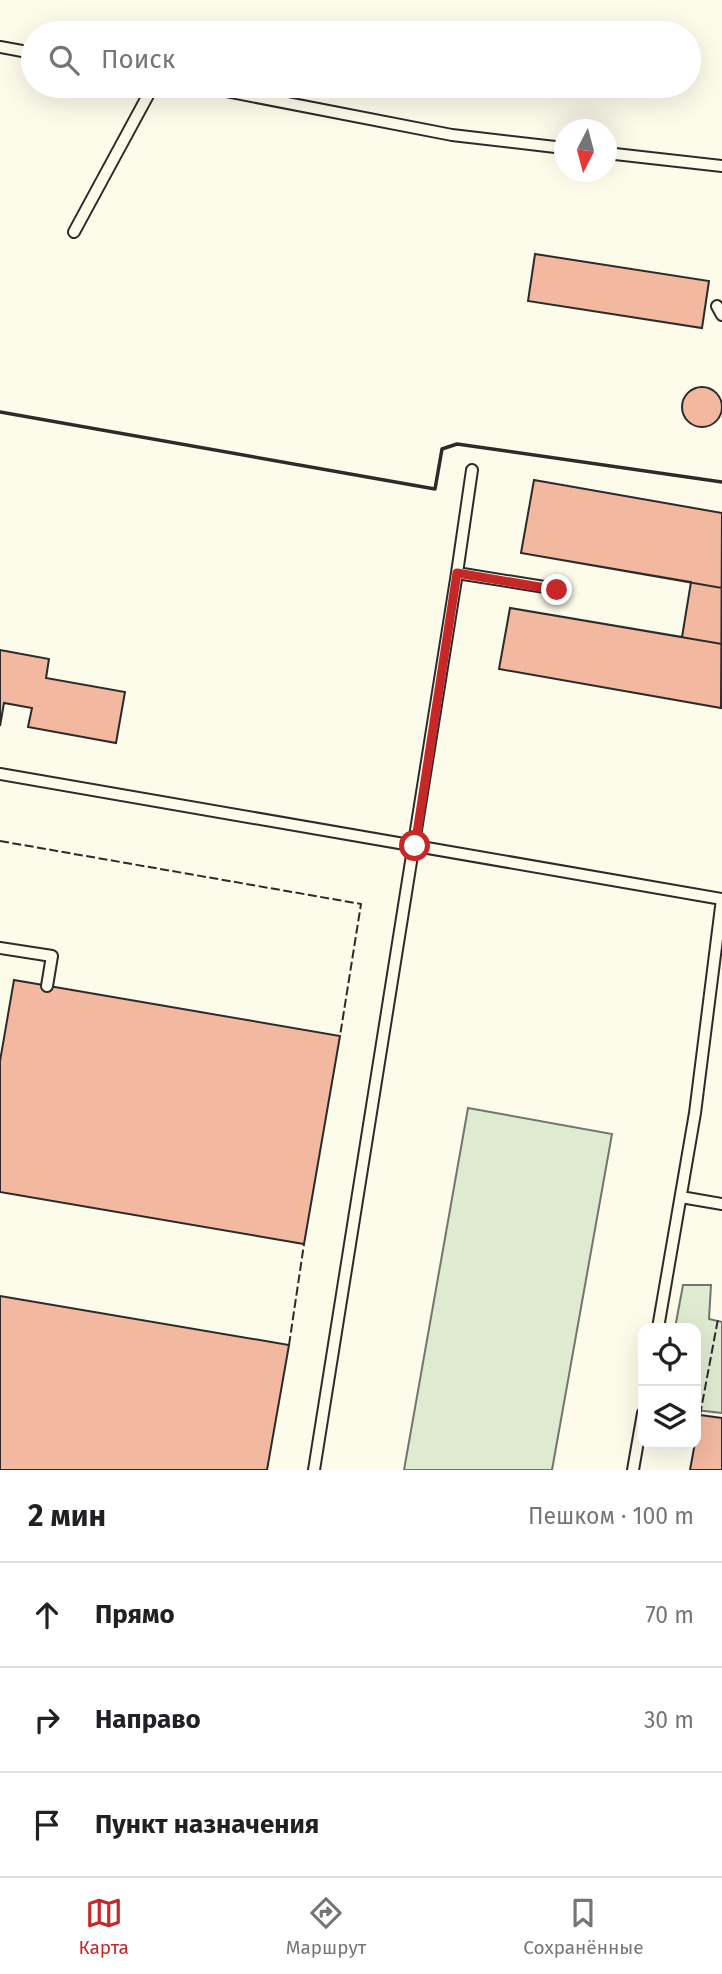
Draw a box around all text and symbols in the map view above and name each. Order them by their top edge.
search box [21,21,701,98]
icon: search [45,41,83,79]
text: Поиск [101,44,175,75]
north arrow [554,119,617,182]
route end [541,574,572,605]
route start [399,830,430,861]
map controls [638,1323,701,1449]
button: locate [638,1323,701,1386]
button: layers [638,1386,701,1449]
text: 2 мин [28,1498,106,1534]
text: Пешком · 100 m [528,1502,694,1530]
icon: ahead [28,1596,66,1634]
text: Прямо [95,1599,175,1630]
text: 70 m [645,1601,694,1629]
icon: right [28,1701,66,1739]
text: Направо [95,1704,201,1735]
text: 30 m [644,1706,694,1734]
icon: arrive [28,1806,66,1844]
text: Пункт назначения [95,1809,319,1840]
tab: Карта [78,1894,129,1959]
tab: Маршрут [286,1894,366,1959]
tab: Сохранённые [523,1894,644,1959]

